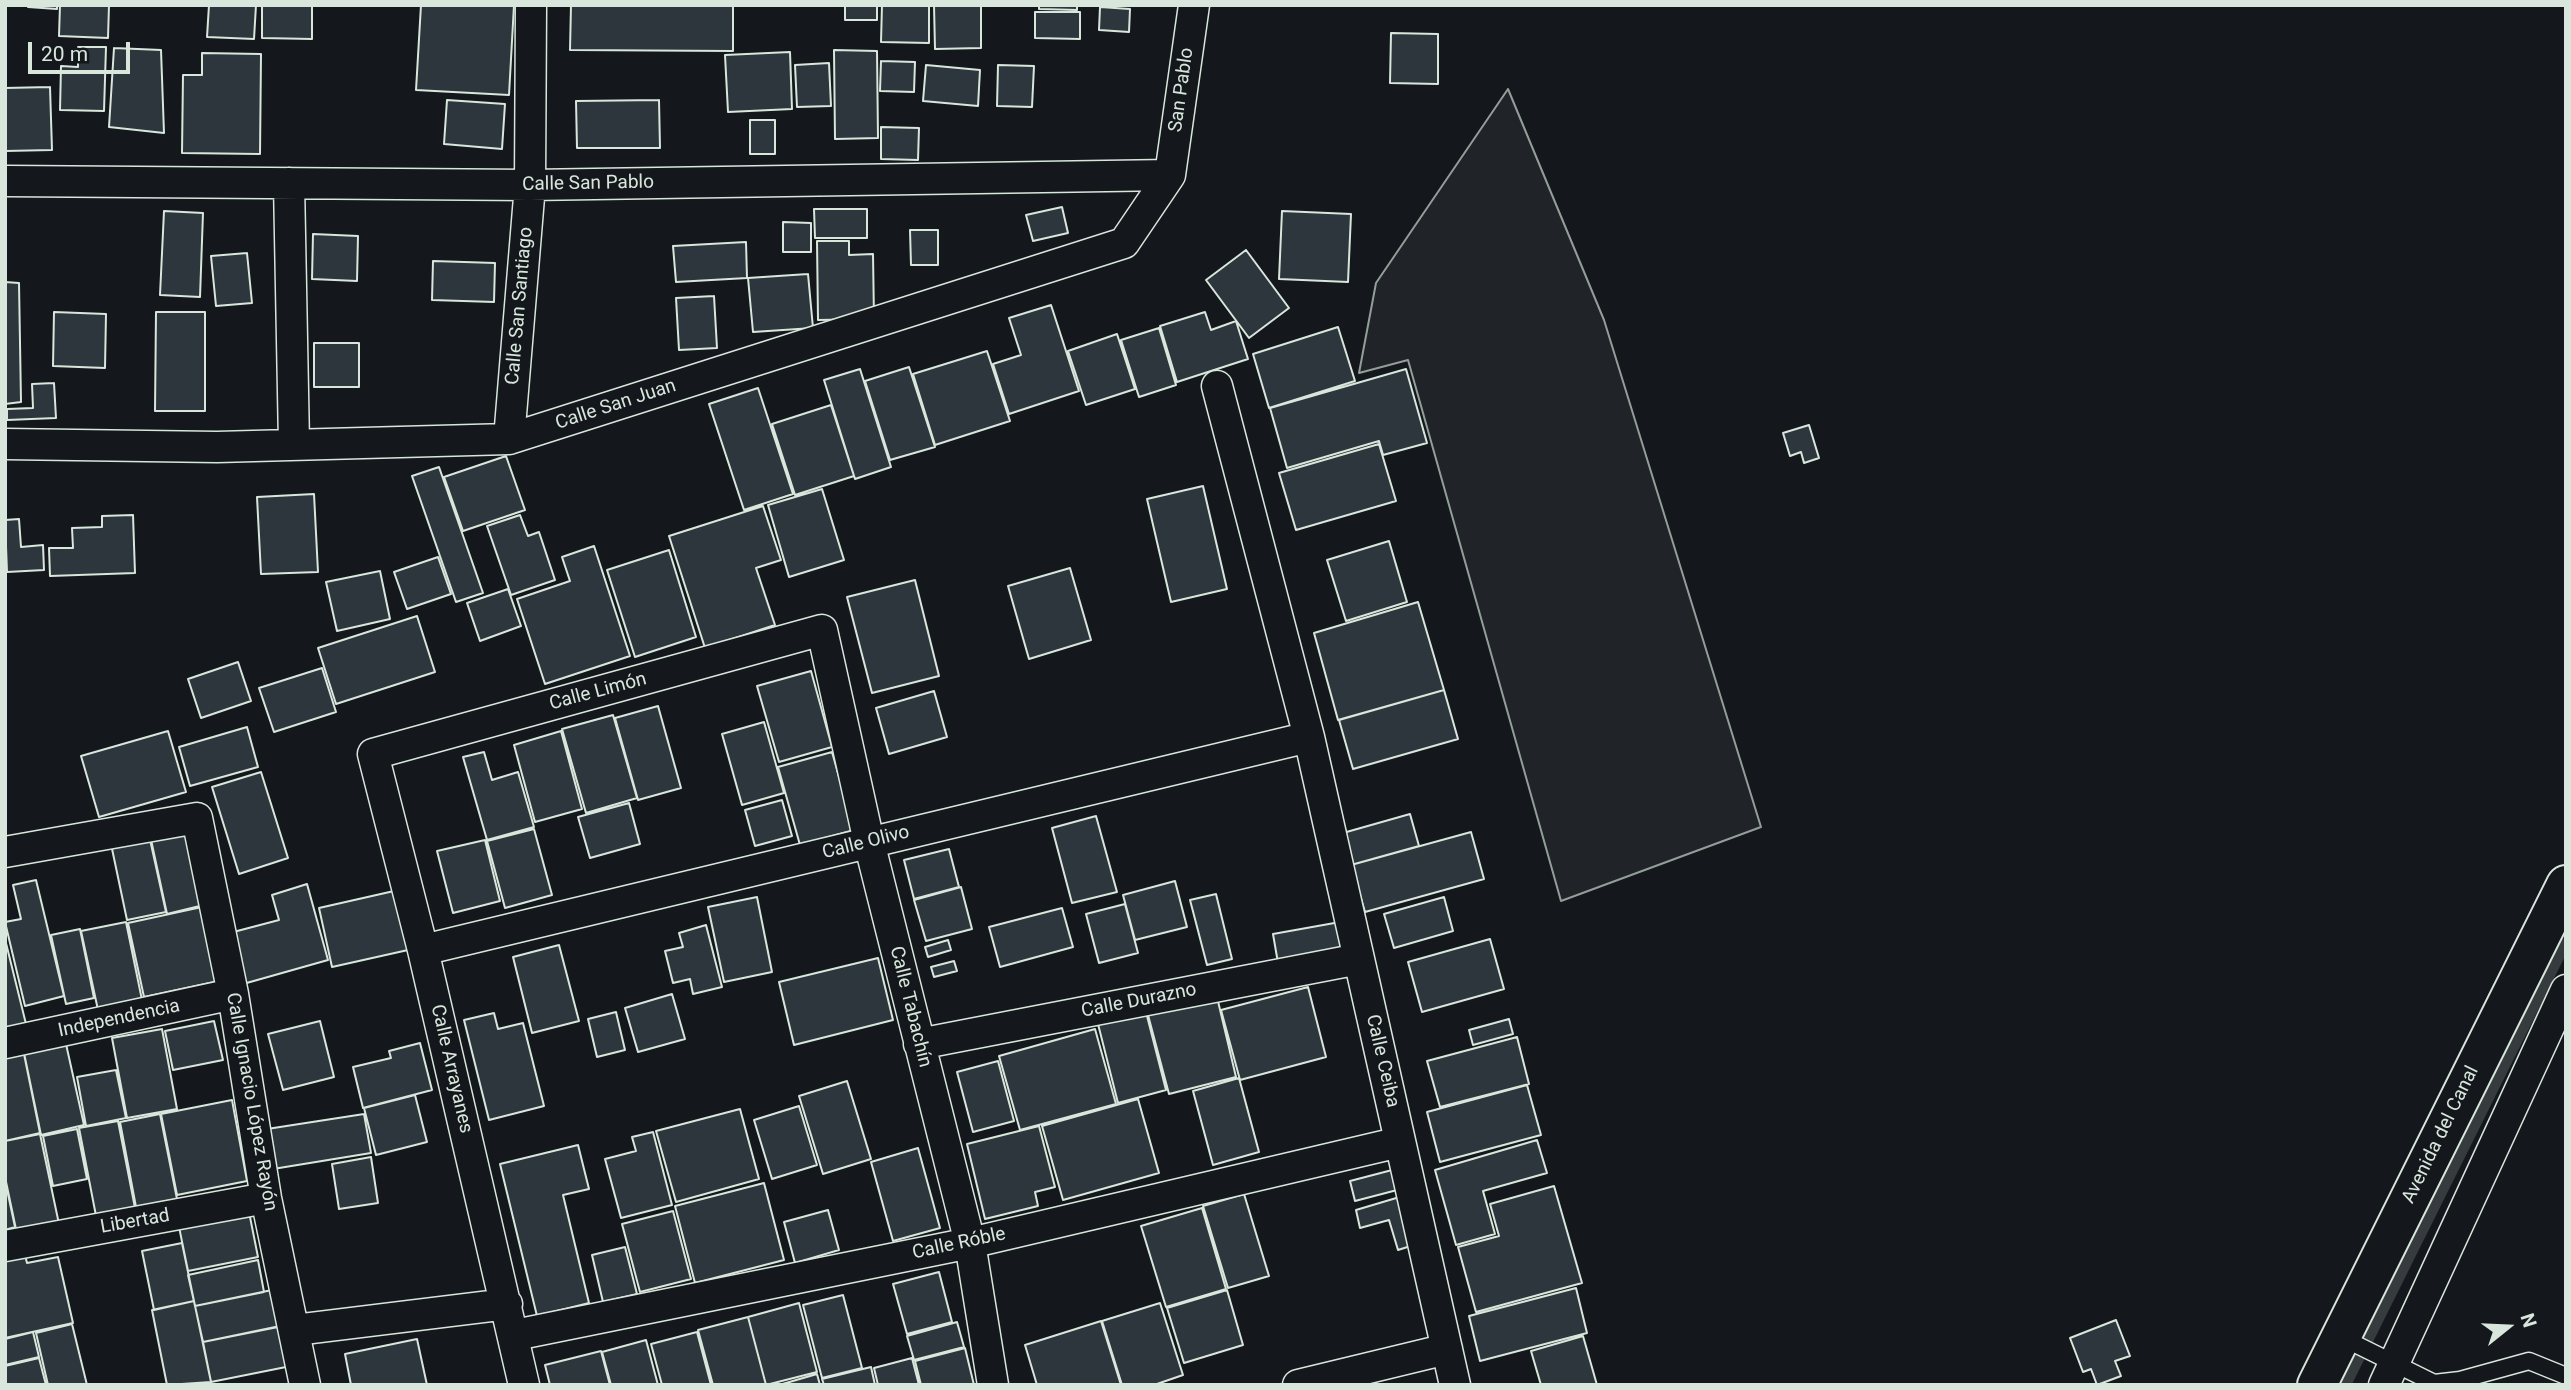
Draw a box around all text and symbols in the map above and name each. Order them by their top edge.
scale bar [32,28,133,72]
text: 20 m [41,42,88,66]
street label: San Pablo [1165,46,1199,134]
street label: Calle San Pablo [522,171,654,197]
street label: Calle San Santiago [502,226,538,386]
street label: Calle San Juan [553,375,679,435]
street label: Calle Limón [547,668,649,716]
street label: Calle Olivo [820,821,912,865]
street label: Calle Tabachín [884,944,936,1070]
street label: Calle Durazno [1079,979,1199,1023]
street label: Calle Ignacio López Rayón [221,991,281,1213]
street label: Independencia [56,995,182,1043]
street label: Calle Arrayanes [425,1002,477,1136]
street label: Calle Ceiba [1360,1012,1404,1110]
street label: Avenida del Canal [2398,1062,2484,1208]
street label: Libertad [99,1205,171,1239]
street label: Calle Róble [910,1223,1008,1265]
north arrow [2473,1292,2543,1362]
text: N [2515,1310,2541,1330]

